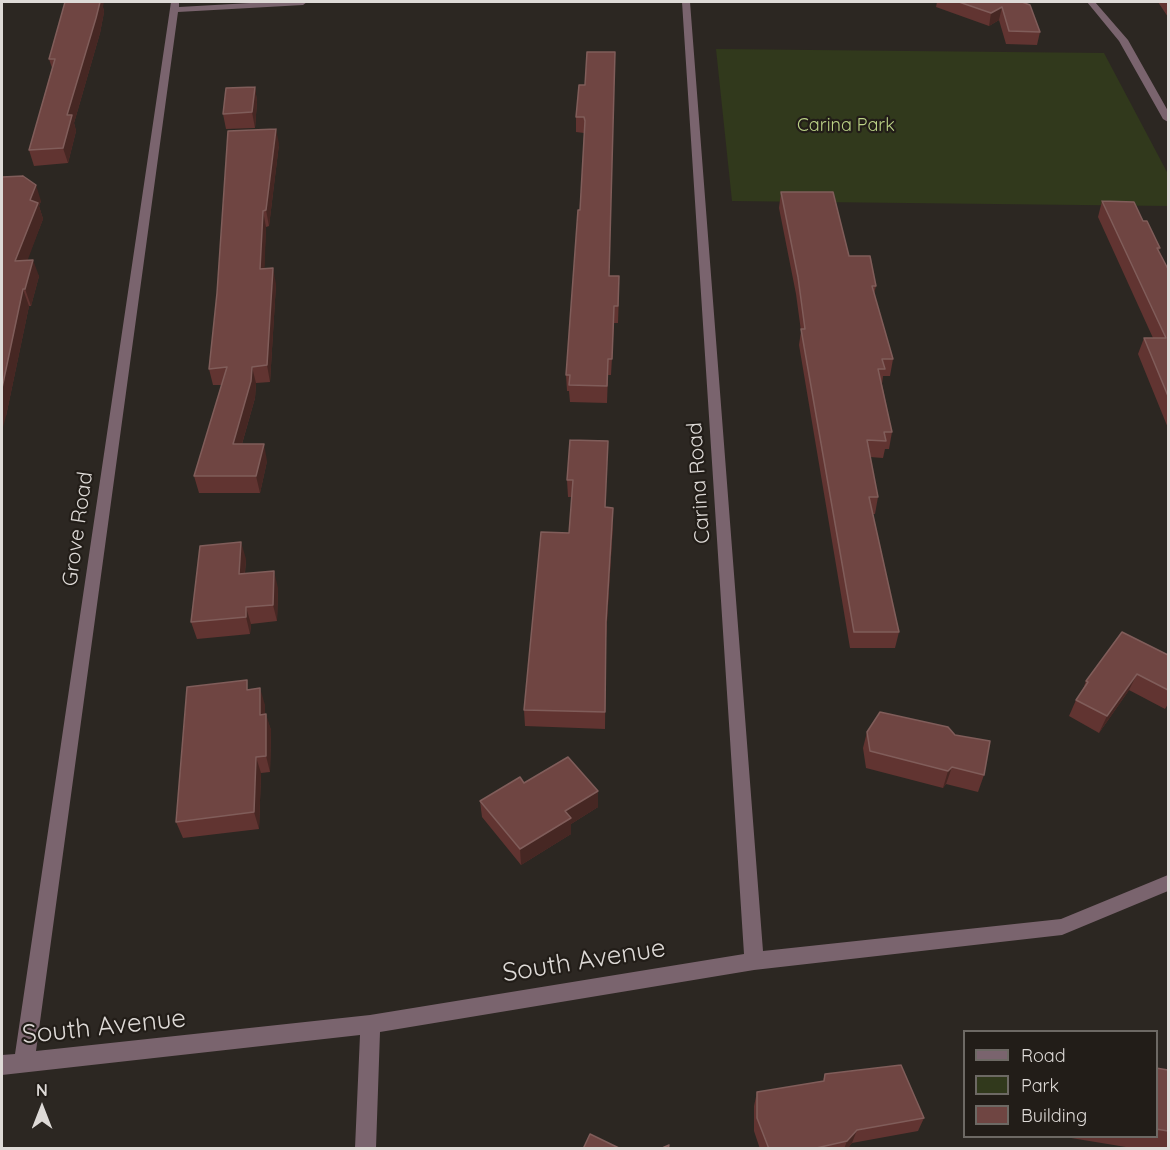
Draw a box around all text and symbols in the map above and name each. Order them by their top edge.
park label: Carina Park [797,115,895,137]
street label: Carina Road [682,421,716,545]
street label: Grove Road [57,470,99,588]
street label: South Avenue [500,933,668,989]
street label: South Avenue [20,1003,188,1051]
legend [963,1030,1158,1138]
text: Road [1021,1044,1066,1067]
text: Park [1021,1074,1059,1097]
north arrow [12,1078,72,1138]
text: N [36,1080,48,1100]
text: Building [1021,1104,1087,1127]

